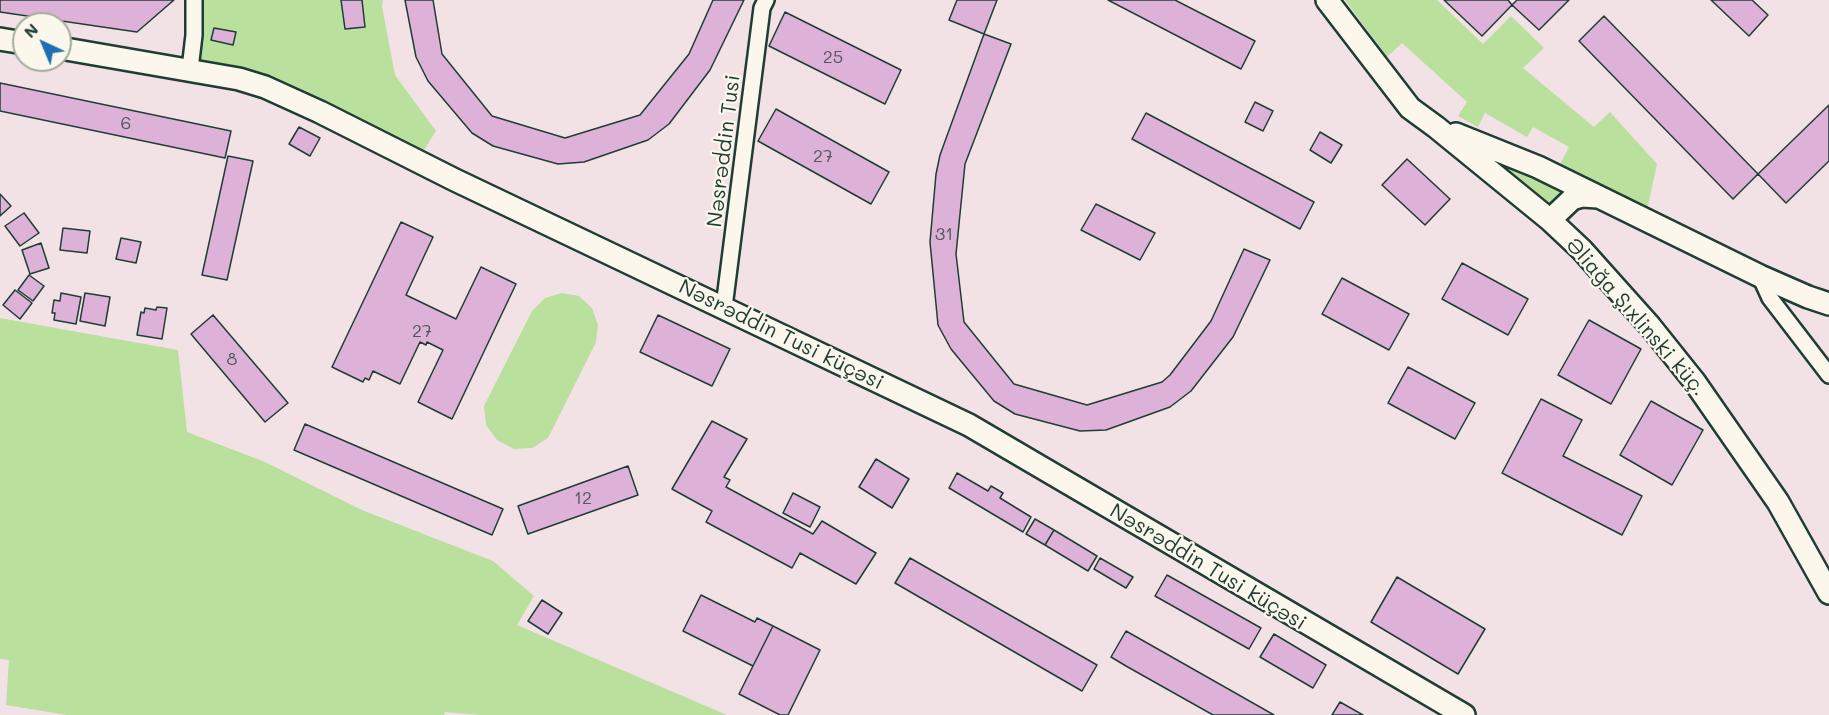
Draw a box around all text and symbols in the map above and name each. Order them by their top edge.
north arrow [12,12,72,72]
text: N [19,18,42,42]
house number: 25 [823,46,843,68]
street label: Nəsrəddin Tusi [702,73,746,229]
house number: 6 [121,112,131,134]
house number: 27 [813,145,833,167]
house number: 31 [935,223,953,245]
street label: Əliağa Şıxlinski küç. [1560,233,1712,401]
street label: Nəsrəddin Tusi küçəsi [674,274,888,396]
house number: 27 [412,320,432,342]
house number: 8 [227,348,237,370]
house number: 12 [574,487,592,509]
street label: Nəsrəddin Tusi küçəsi [1105,498,1311,636]

